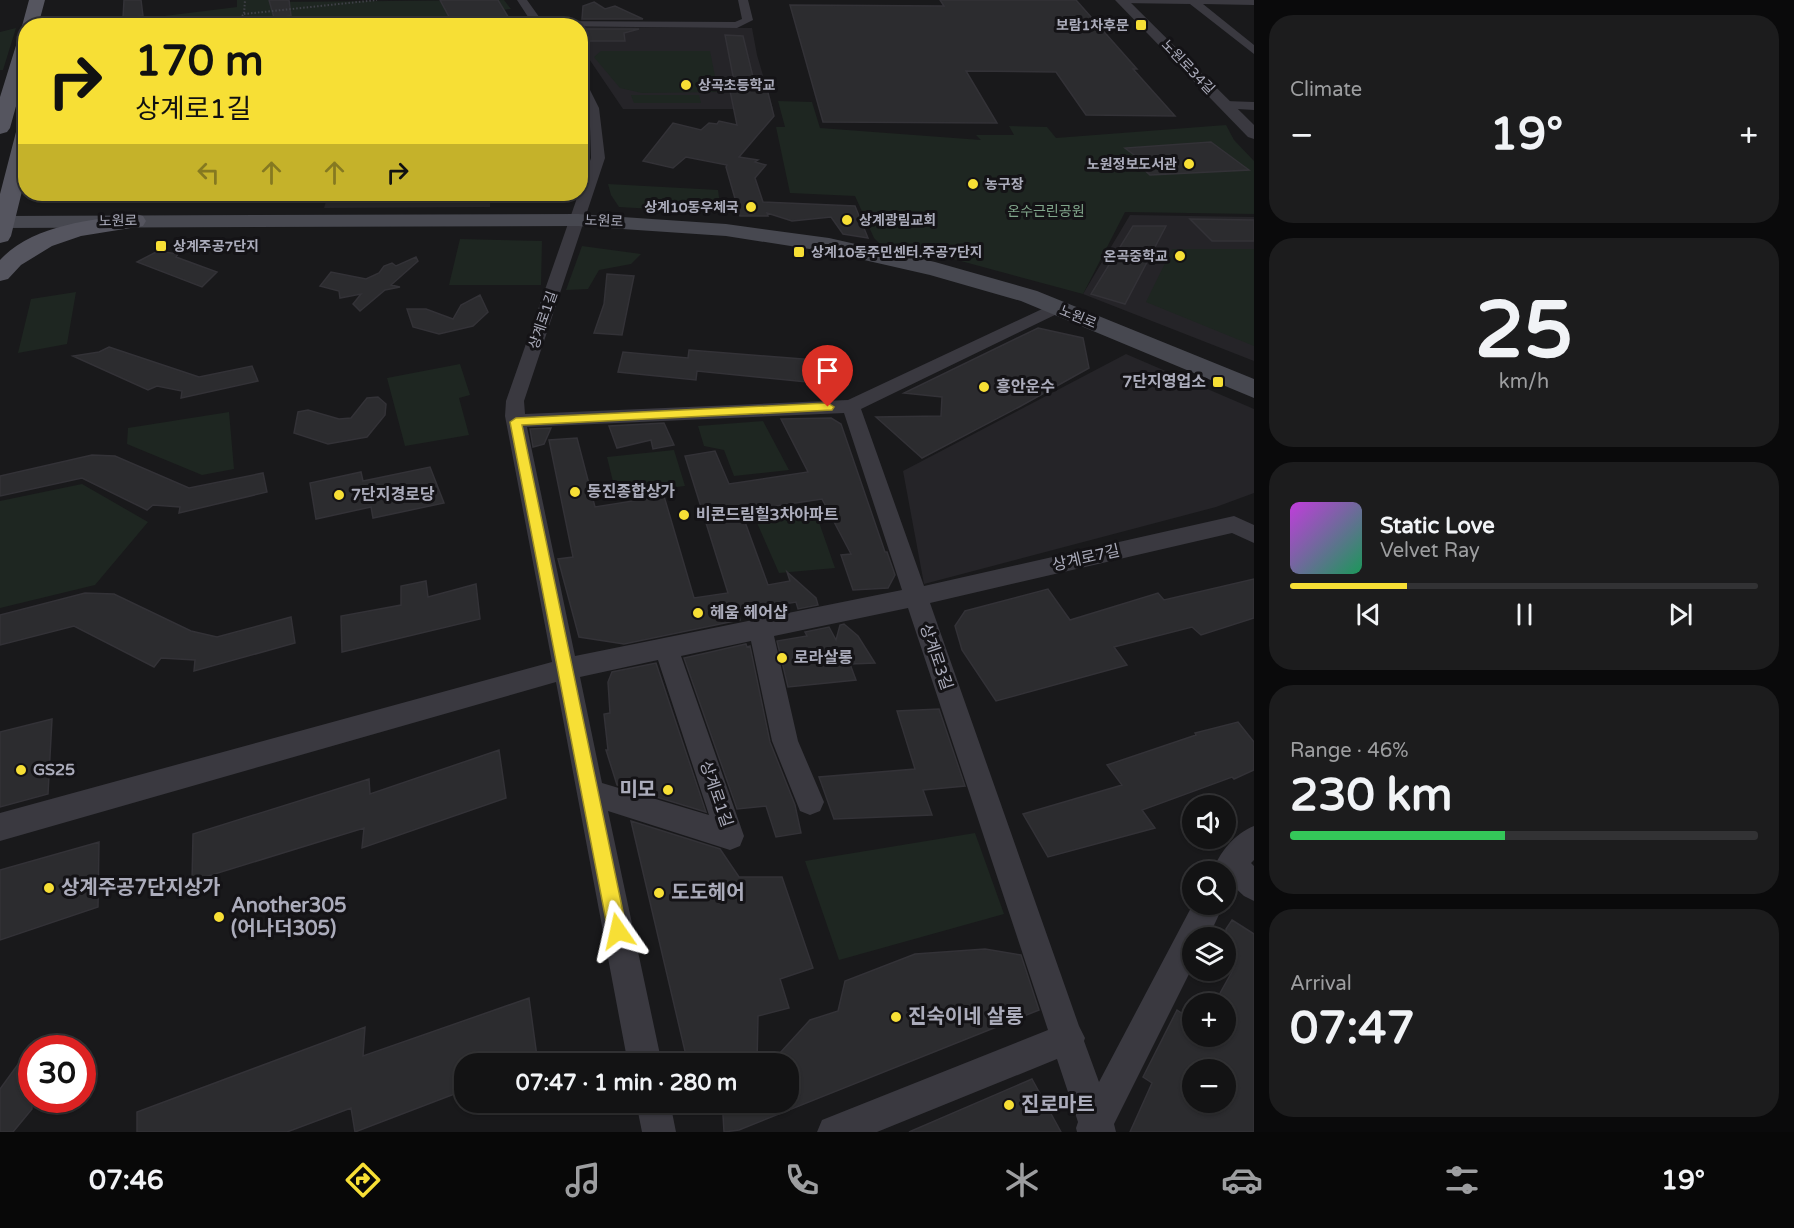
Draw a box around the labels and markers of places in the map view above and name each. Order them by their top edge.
place label: 보람1차후문 [1056,17,1129,34]
marker: 보람1차후문 [1134,18,1148,32]
place label: 상곡초등학교 [698,77,775,94]
marker: 상곡초등학교 [679,78,693,92]
place label: 노원정보도서관 [1087,156,1177,173]
marker: 노원정보도서관 [1182,157,1196,171]
place label: 농구장 [985,176,1024,193]
marker: 농구장 [966,177,980,191]
place label: 상계10동우체국 [644,199,739,216]
marker: 상계10동우체국 [744,200,758,214]
place label: 상계광림교회 [859,212,936,229]
marker: 상계광림교회 [840,213,854,227]
place label: 상계주공7단지 [173,238,259,255]
marker: 상계주공7단지 [154,239,168,253]
place label: 상계10동주민센터.주공7단지 [811,244,983,261]
marker: 상계10동주민센터.주공7단지 [792,245,806,259]
place label: 온곡중학교 [1104,248,1168,265]
marker: 온곡중학교 [1173,249,1187,263]
pin [802,345,853,407]
place label: 7단지영업소 [1122,372,1206,392]
marker: 7단지영업소 [1211,375,1225,389]
place label: 흥안운수 [996,377,1055,397]
marker: 흥안운수 [977,380,991,394]
place label: 동진종합상가 [587,482,676,502]
place label: 7단지경로당 [351,485,435,505]
marker: 동진종합상가 [568,485,582,499]
marker: 7단지경로당 [332,488,346,502]
place label: 비콘드림힐3차아파트 [696,505,839,525]
marker: 비콘드림힐3차아파트 [677,508,691,522]
place label: 헤움 헤어샵 [710,603,788,623]
marker: 헤움 헤어샵 [691,606,705,620]
place label: 로라살롱 [794,648,853,668]
marker: 로라살롱 [775,651,789,665]
place label: GS25 [33,760,75,780]
marker: GS25 [14,763,28,777]
place label: 미모 [619,778,656,802]
marker: 미모 [661,783,675,797]
place label: 상계주공7단지상가 [61,876,221,900]
marker: 상계주공7단지상가 [42,881,56,895]
place label: 도도헤어 [671,881,745,905]
marker: 도도헤어 [652,886,666,900]
place label: Another305 (어나더305) [231,894,347,941]
marker: Another305 (어나더305) [212,910,226,924]
place label: 진숙이네 살롱 [908,1005,1024,1029]
marker: 진숙이네 살롱 [889,1010,903,1024]
place label: 진로마트 [1021,1093,1095,1117]
marker: 진로마트 [1002,1098,1016,1112]

